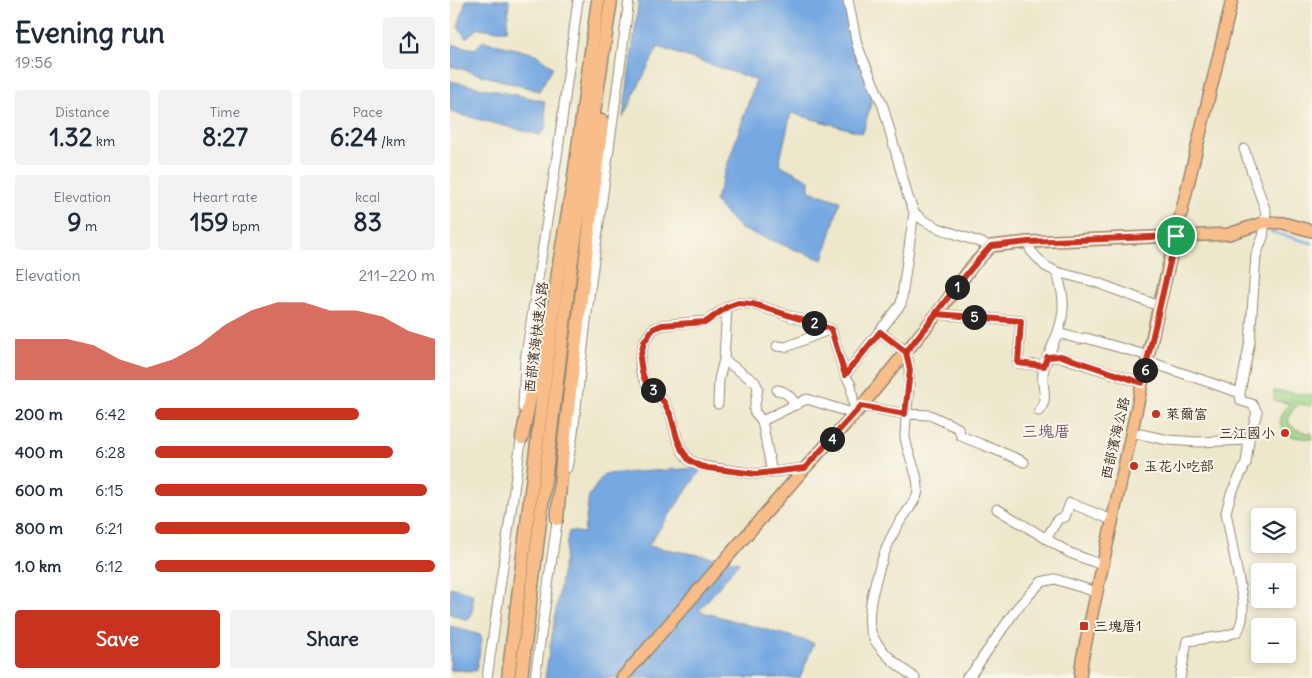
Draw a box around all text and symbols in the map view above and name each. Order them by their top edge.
text: Evening run [15,15,165,51]
button: share [383,17,435,69]
text: 19:56 [15,52,53,72]
text: Distance [55,103,110,121]
text: Time [210,103,240,121]
text: Pace [352,103,383,121]
text: 1.32 [49,121,92,153]
text: 8:27 [202,121,248,153]
text: 6:24 [330,121,378,153]
text: km [92,132,115,150]
text: /km [378,132,406,150]
text: Elevation [54,188,111,206]
text: Heart rate [193,188,257,206]
text: kcal [355,188,380,206]
text: 9 [67,206,82,238]
text: 159 [190,206,229,238]
text: 83 [353,206,382,238]
pin [1155,215,1197,257]
text: m [82,217,97,235]
text: bpm [229,217,260,235]
icon: arrive [1162,222,1190,250]
text: Elevation [15,265,81,285]
text: 211–220 m [359,265,435,285]
pin: 1 [944,274,970,300]
text: 1 [955,278,960,296]
street label: 西部濱海快速公路 [520,280,552,394]
pin: 5 [962,304,986,330]
text: 5 [970,308,979,326]
pin: 2 [802,310,826,336]
text: 2 [811,314,818,332]
pin: 6 [1132,358,1158,382]
text: 6 [1141,361,1150,379]
pin: 3 [640,378,666,402]
text: 3 [650,381,657,399]
street label: 西部濱海公路 [1097,395,1133,481]
text: 200 m [15,404,63,424]
text: 6:42 [95,404,126,424]
place label: 萊爾富 [1166,405,1208,423]
marker: 萊爾富 [1150,408,1162,420]
district label: 三塊厝 [1022,421,1070,441]
place label: 三江國小 [1219,424,1275,442]
pin: 4 [820,426,844,452]
marker: 三江國小 [1279,427,1291,439]
text: 4 [828,430,837,448]
text: 400 m [15,442,63,462]
text: 6:28 [95,442,126,462]
place label: 玉花小吃部 [1144,457,1214,475]
marker: 玉花小吃部 [1128,460,1140,472]
text: 600 m [15,480,63,500]
text: 6:15 [95,480,123,500]
map controls [1251,508,1296,663]
button: layers [1251,508,1296,553]
text: 800 m [15,518,63,538]
text: 6:21 [95,518,123,538]
text: 1.0 km [15,556,61,576]
text: 6:12 [95,556,123,576]
button: + [1251,563,1296,608]
button: Save [15,610,220,668]
button: Share [230,610,435,668]
place label: 三塊厝1 [1094,617,1142,635]
button: − [1251,618,1296,663]
marker: 三塊厝1 [1078,620,1090,632]

